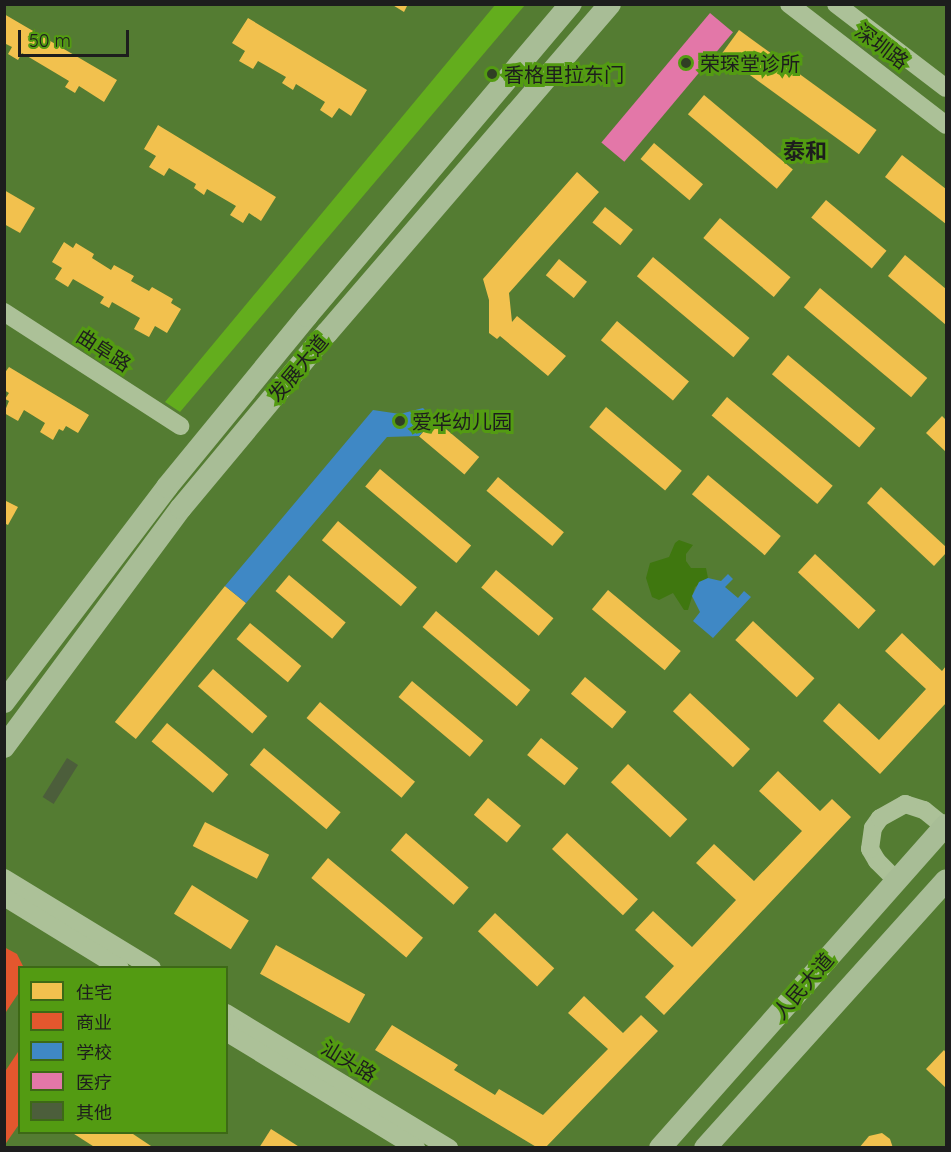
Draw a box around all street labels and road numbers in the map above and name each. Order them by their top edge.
street label: 深圳路 [851,18,913,74]
street label: 曲阜路 [72,324,136,376]
street label: 发展大道 [263,330,333,406]
street label: 人民大道 [768,948,838,1024]
street label: 汕头路 [317,1035,381,1087]

